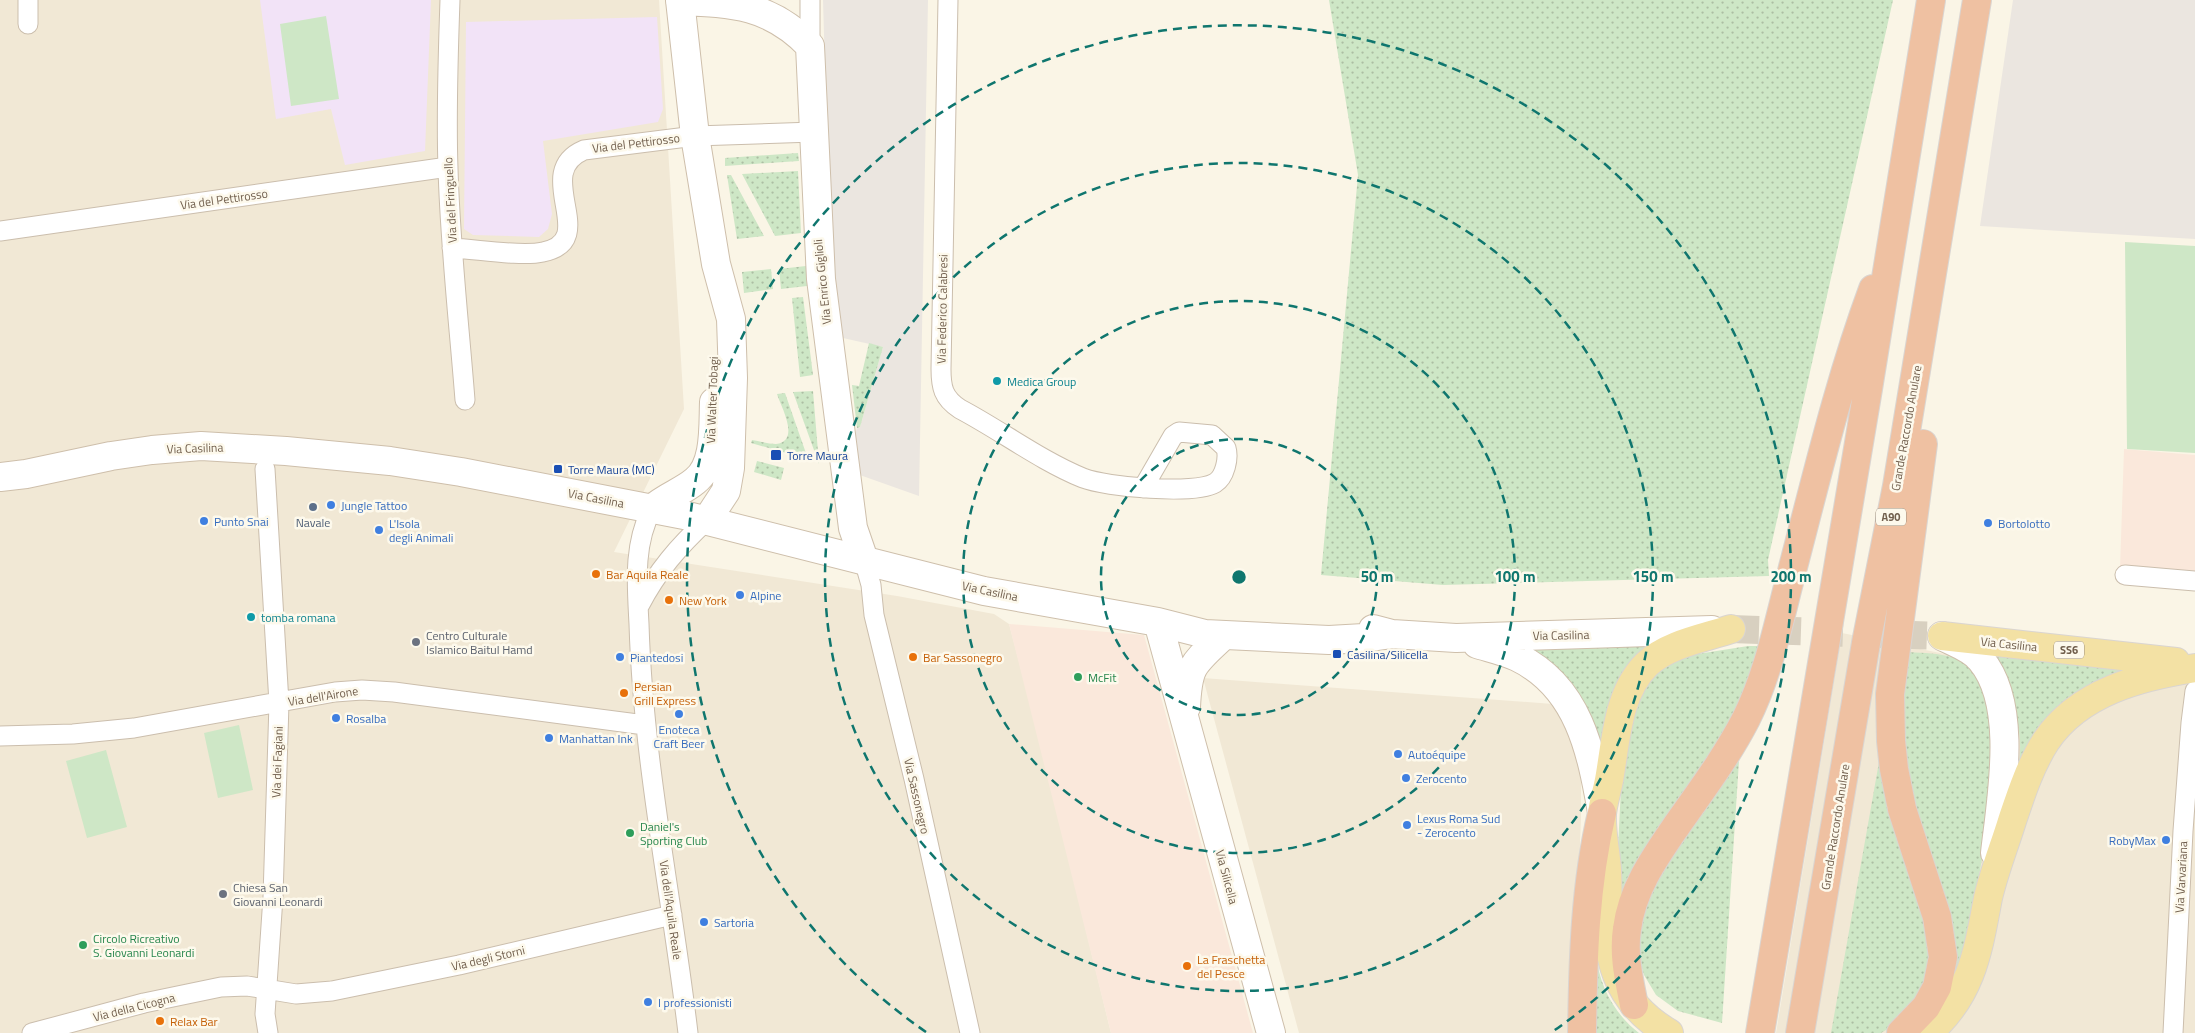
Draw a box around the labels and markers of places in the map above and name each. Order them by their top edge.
place label: Medica Group [1007,372,1076,391]
marker: Medica Group [991,375,1003,387]
place label: Torre Maura [787,446,848,465]
marker: Torre Maura [769,448,783,462]
place label: Torre Maura (MC) [568,460,655,479]
marker: Torre Maura (MC) [552,463,564,475]
place label: Jungle Tattoo [341,496,407,515]
marker: Jungle Tattoo [325,499,337,511]
marker: Navale [307,501,319,513]
place label: Punto Snai [214,512,269,531]
place label: Navale [296,513,330,532]
place label: L'Isola degli Animali [389,514,453,547]
place label: Bortolotto [1998,514,2050,533]
marker: Punto Snai [198,515,210,527]
marker: Bortolotto [1982,517,1994,529]
marker: L'Isola degli Animali [373,524,385,536]
place label: Bar Aquila Reale [606,565,688,584]
marker: Bar Aquila Reale [590,568,602,580]
centre of rings [1230,568,1248,586]
place label: Alpine [750,586,781,605]
marker: Alpine [734,589,746,601]
place label: New York [679,591,727,610]
marker: New York [663,594,675,606]
place label: tomba romana [261,608,335,627]
marker: tomba romana [245,611,257,623]
place label: Centro Culturale Islamico Baitul Hamd [426,626,533,659]
marker: Centro Culturale Islamico Baitul Hamd [410,636,422,648]
place label: Casilina/Silicella [1347,645,1428,664]
place label: Piantedosi [630,648,683,667]
place label: Bar Sassonegro [923,648,1002,667]
marker: Casilina/Silicella [1331,648,1343,660]
marker: Piantedosi [614,651,626,663]
marker: Bar Sassonegro [907,651,919,663]
place label: McFit [1088,668,1117,687]
marker: McFit [1072,671,1084,683]
place label: Persian Grill Express [634,677,696,710]
marker: Persian Grill Express [618,687,630,699]
marker: Enoteca Craft Beer [673,708,685,720]
place label: Rosalba [346,709,386,728]
marker: Rosalba [330,712,342,724]
place label: Enoteca Craft Beer [653,720,705,753]
place label: Manhattan Ink [559,729,633,748]
marker: Manhattan Ink [543,732,555,744]
place label: Autoéquipe [1408,745,1466,764]
marker: Autoéquipe [1392,748,1404,760]
place label: Zerocento [1416,769,1467,788]
marker: Zerocento [1400,772,1412,784]
place label: Lexus Roma Sud - Zerocento [1417,809,1500,842]
place label: Daniel's Sporting Club [640,817,707,850]
marker: Lexus Roma Sud - Zerocento [1401,819,1413,831]
marker: Daniel's Sporting Club [624,827,636,839]
place label: RobyMax [2109,831,2157,850]
marker: RobyMax [2160,834,2172,846]
place label: Chiesa San Giovanni Leonardi [233,878,323,911]
marker: Chiesa San Giovanni Leonardi [217,888,229,900]
place label: Sartoria [714,913,754,932]
marker: Sartoria [698,916,710,928]
place label: Circolo Ricreativo S. Giovanni Leonardi [93,929,194,962]
marker: Circolo Ricreativo S. Giovanni Leonardi [77,939,89,951]
place label: La Fraschetta del Pesce [1197,950,1265,983]
marker: La Fraschetta del Pesce [1181,960,1193,972]
place label: I professionisti [658,993,732,1012]
marker: I professionisti [642,996,654,1008]
place label: Relax Bar [170,1012,218,1031]
marker: Relax Bar [154,1015,166,1027]

